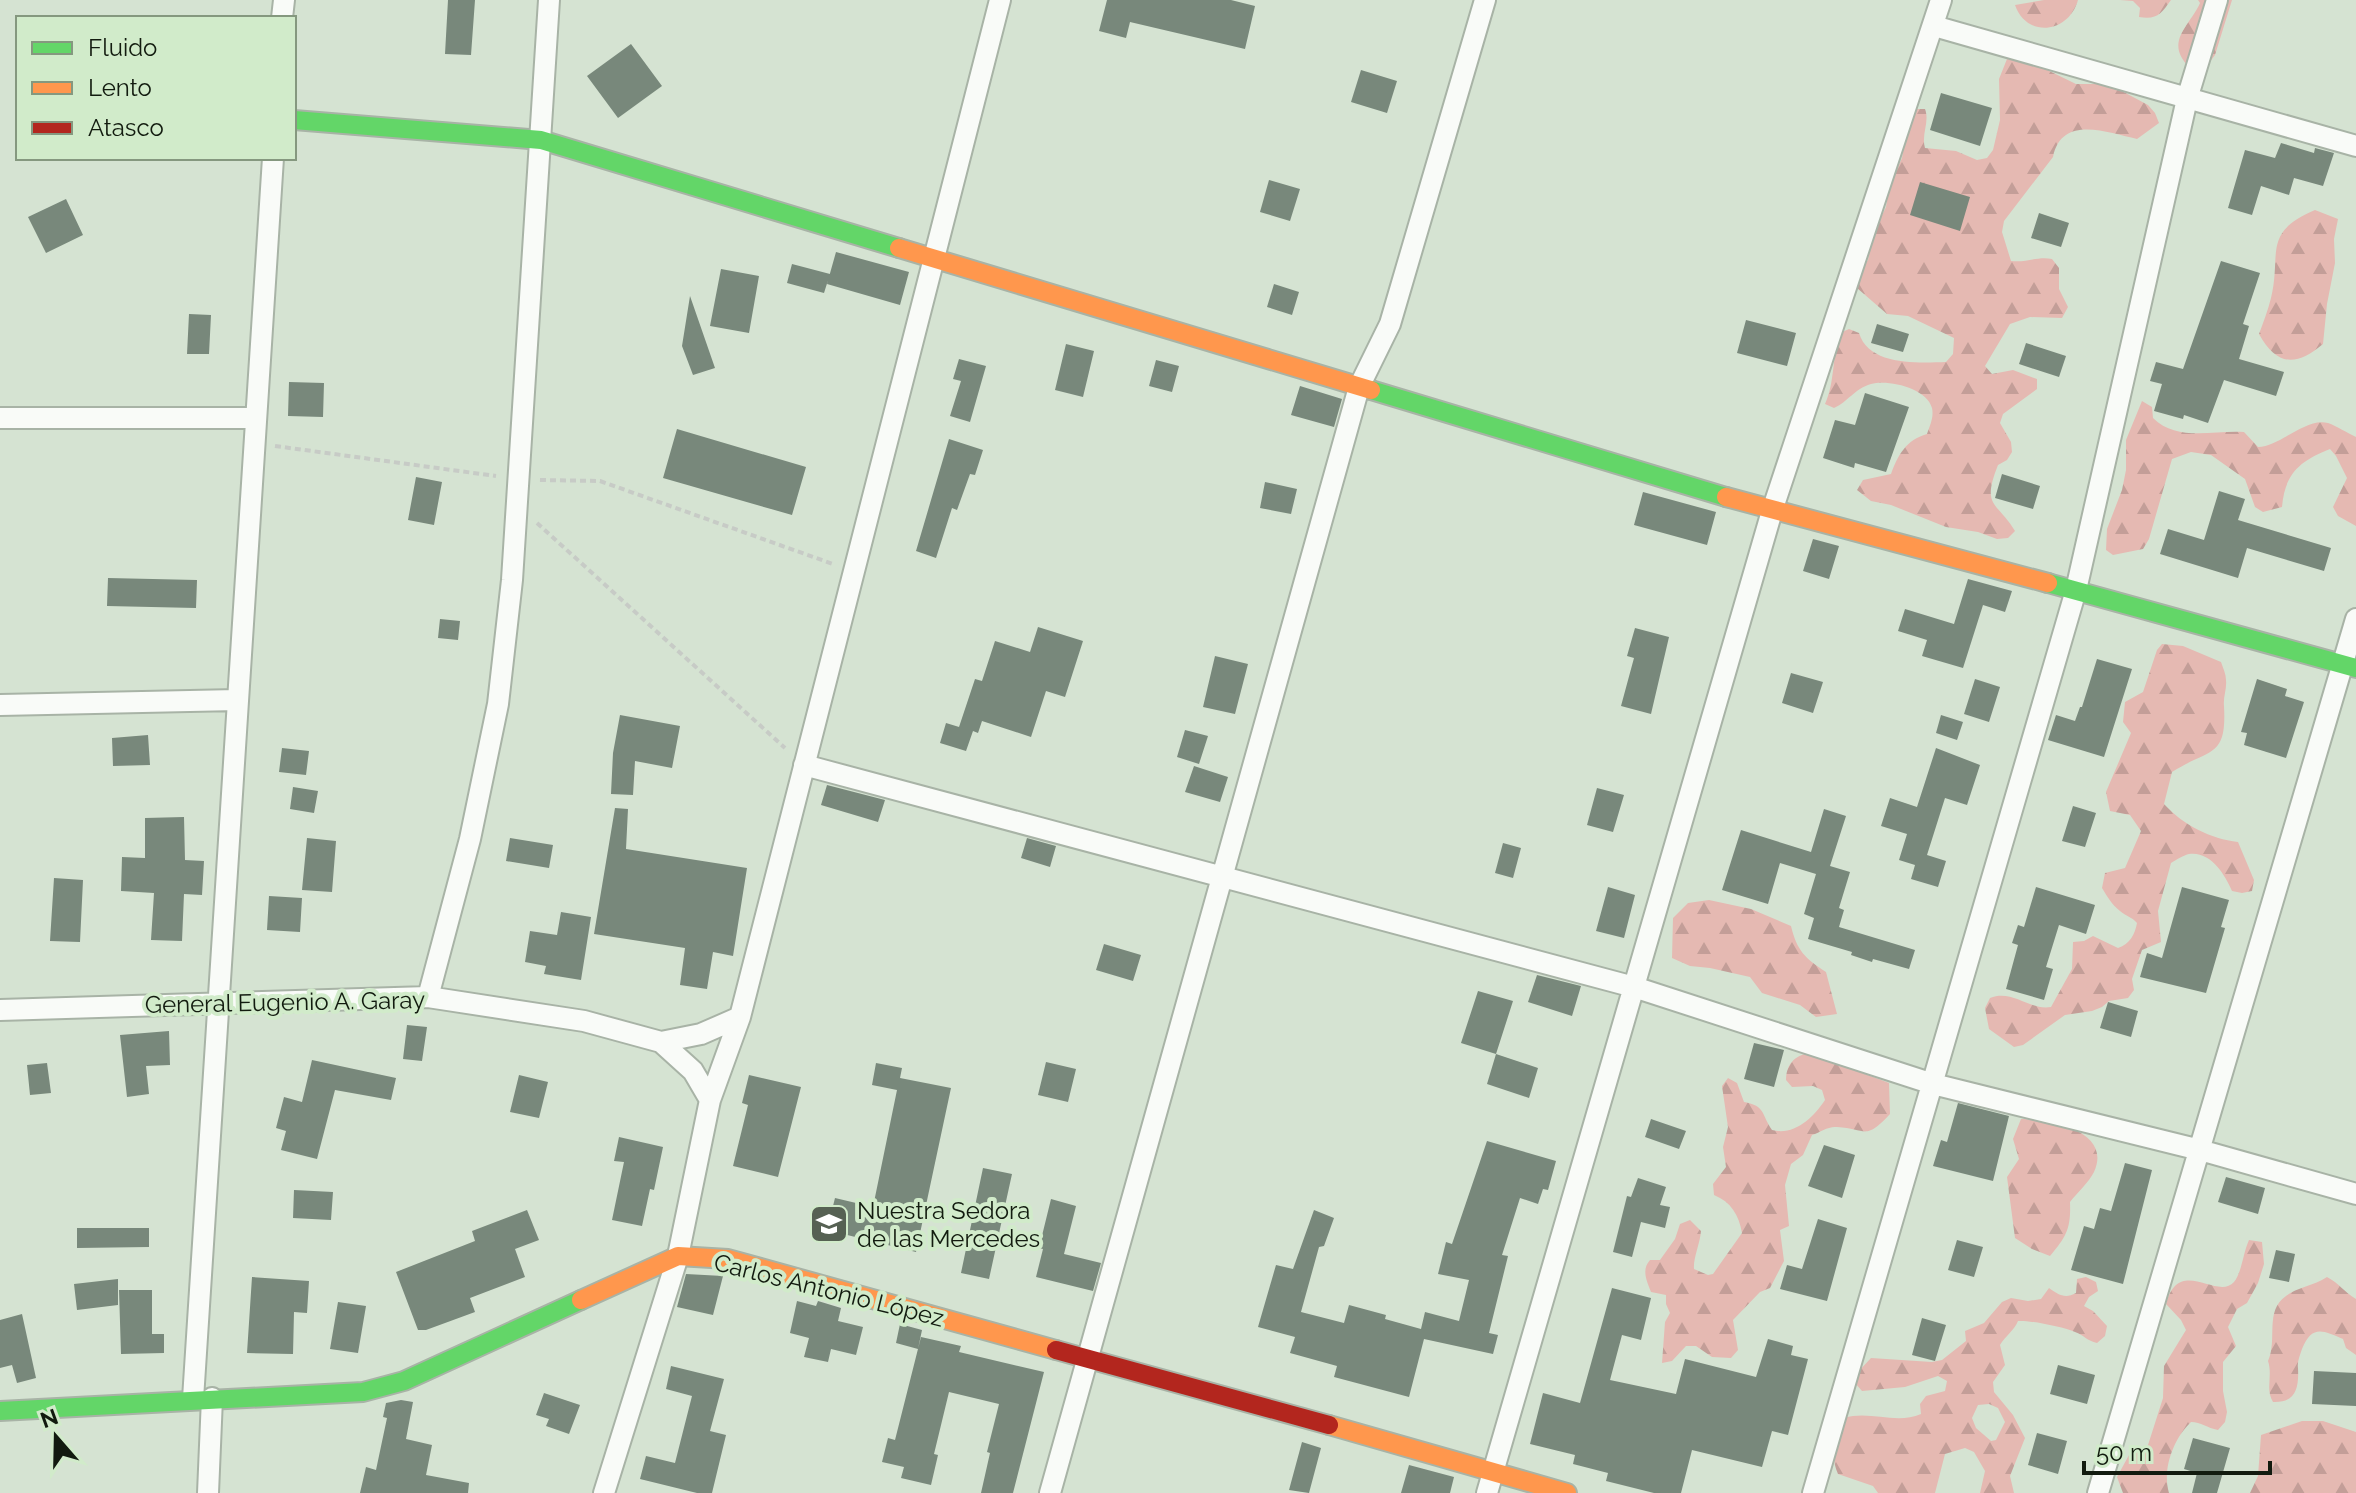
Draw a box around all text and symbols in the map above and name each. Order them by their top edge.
legend [16,16,296,160]
text: Fluido [88,33,157,62]
text: Lento [88,73,152,102]
text: Atasco [88,113,164,142]
street label: General Eugenio A. Garay [145,985,425,1019]
place label: Nuestra Sedora de las Mercedes [857,1196,1040,1253]
school or university icon: Nuestra Sedora de las Mercedes [808,1203,850,1245]
street label: Carlos Antonio López [711,1247,947,1333]
north arrow [16,1397,96,1477]
text: N [37,1403,61,1433]
scale bar [2084,1425,2270,1475]
text: 50 m [2096,1438,2152,1467]

